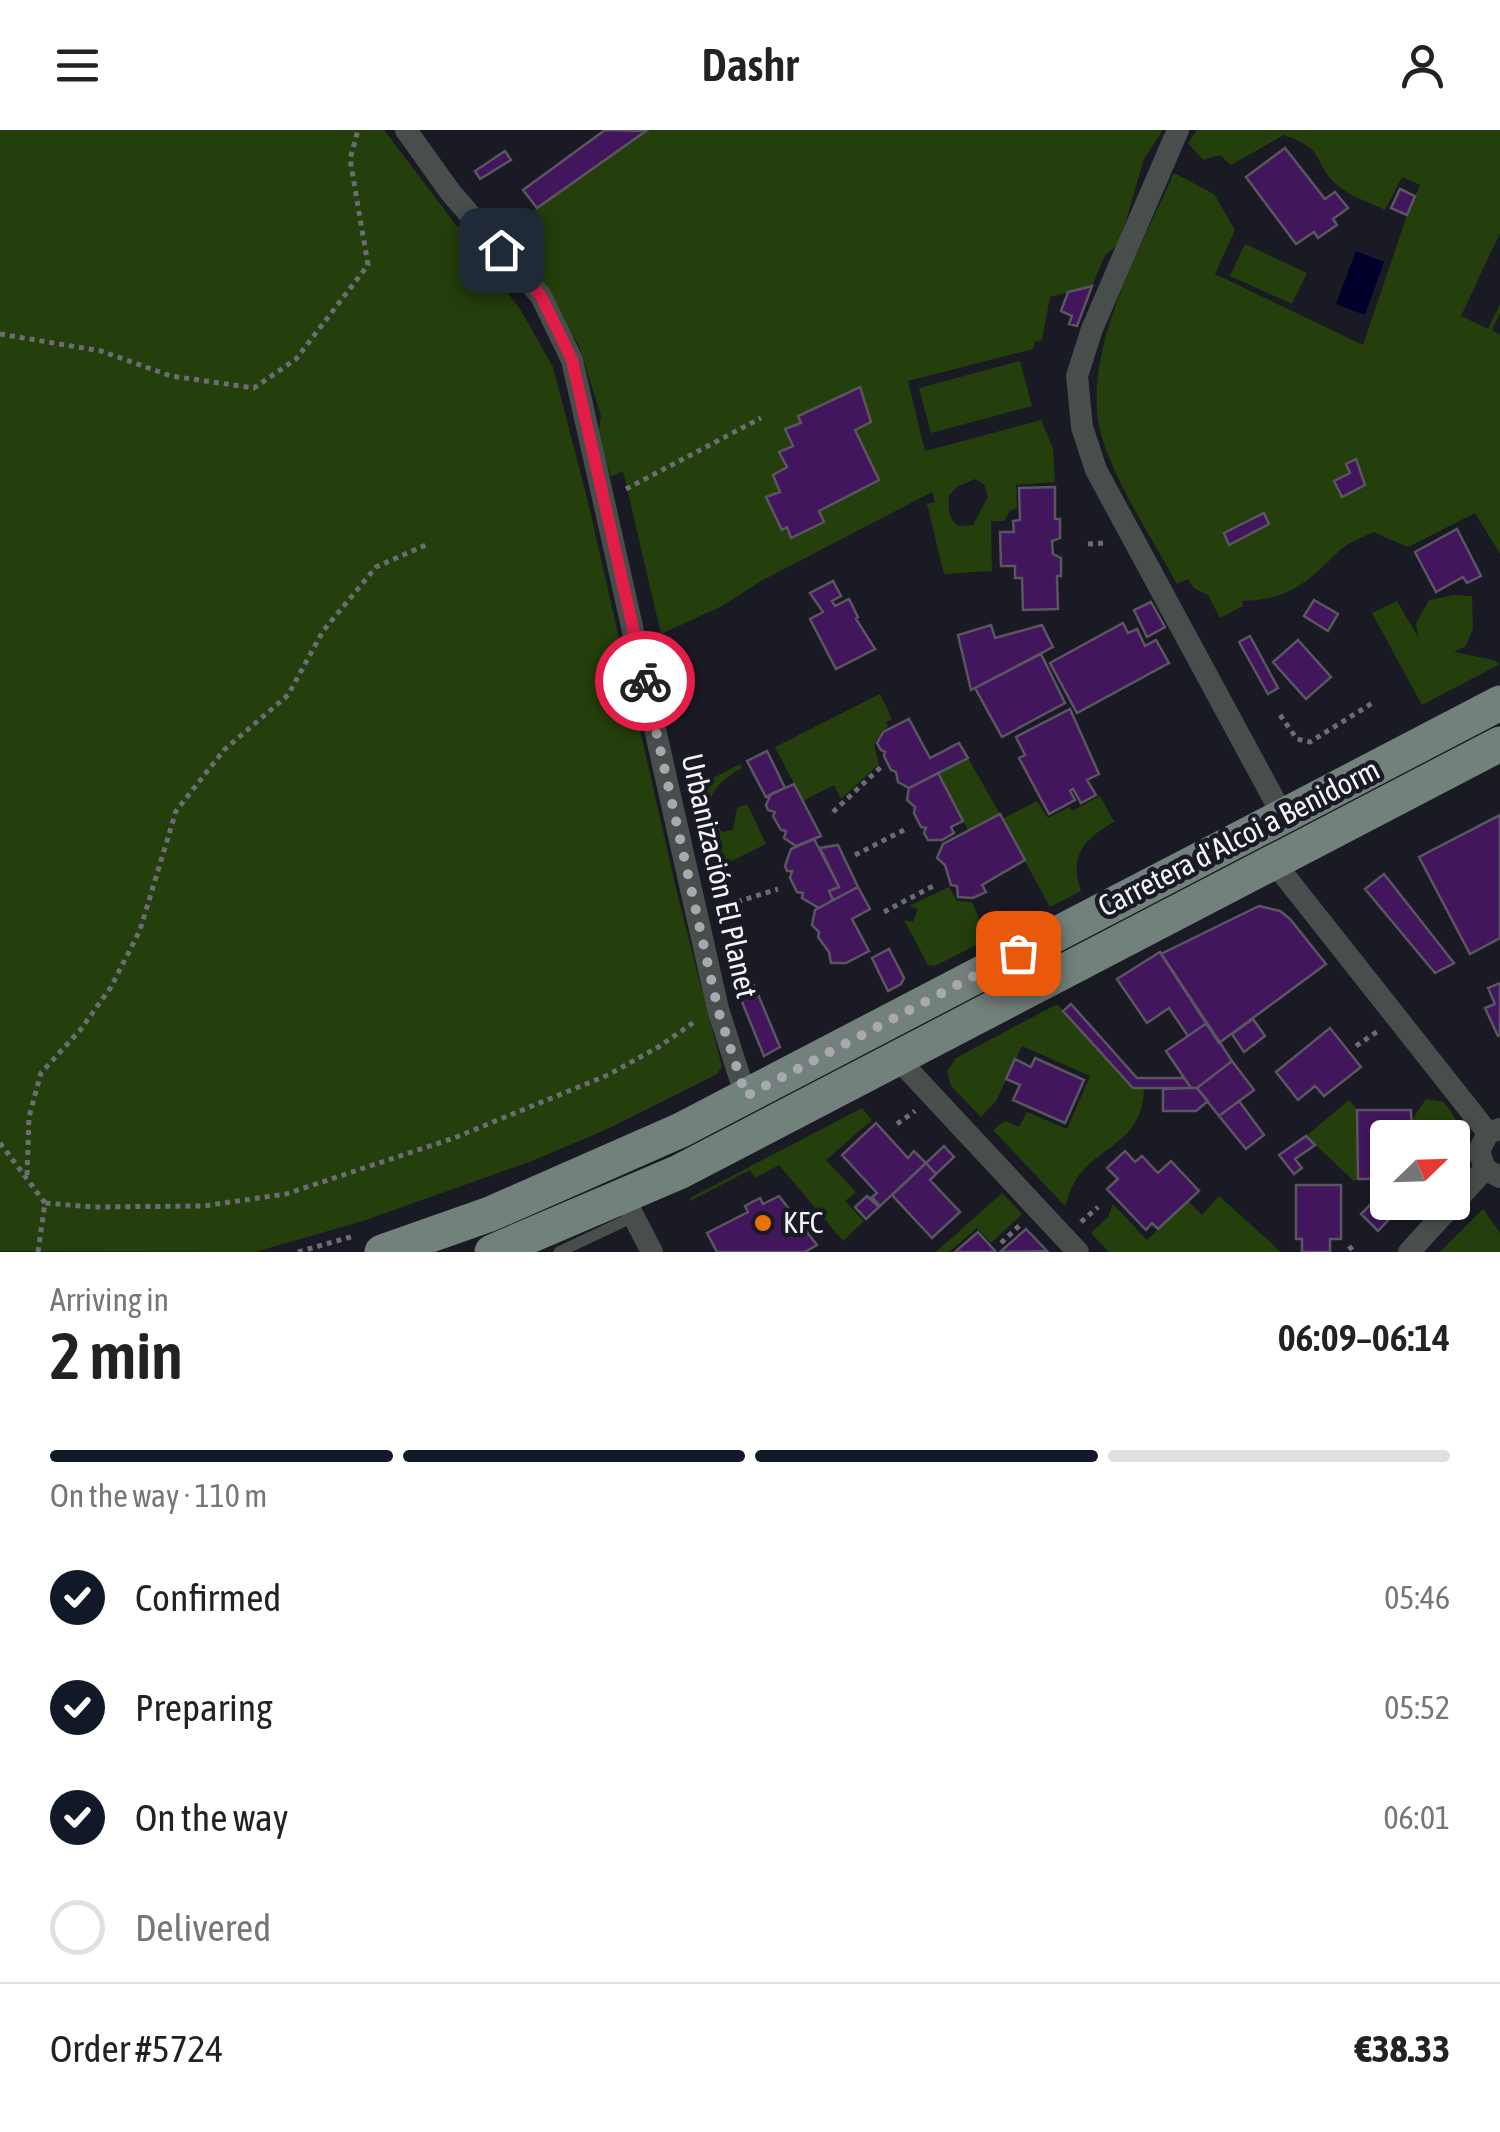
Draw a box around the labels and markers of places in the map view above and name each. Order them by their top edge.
pin [459,208,544,293]
pin [976,911,1061,996]
place label: KFC [783,1205,823,1239]
marker: KFC [752,1212,774,1234]

